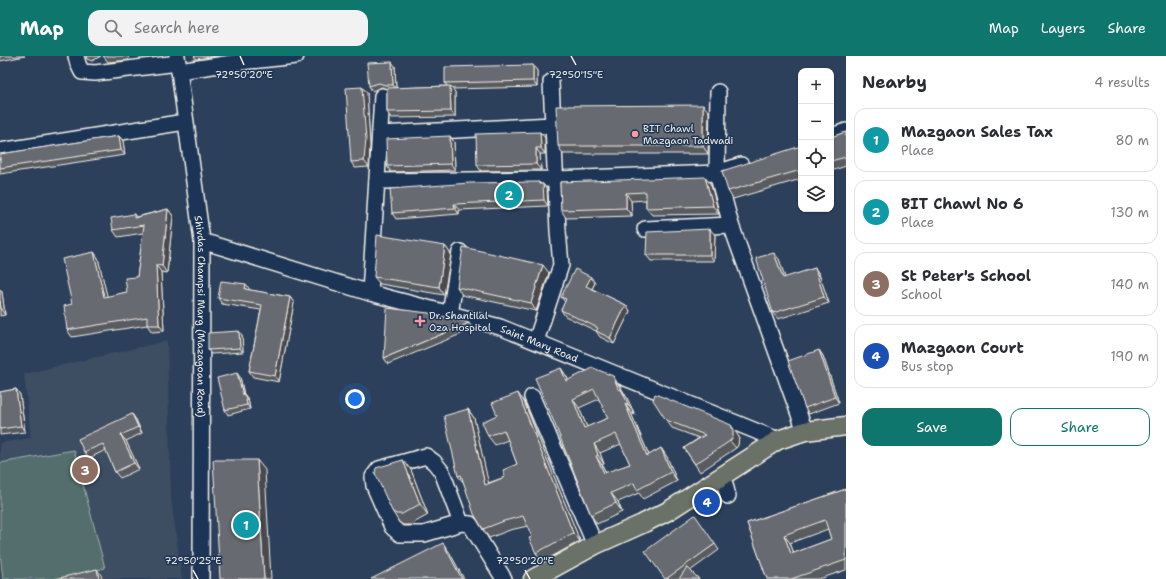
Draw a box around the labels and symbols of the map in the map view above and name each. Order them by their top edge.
text: 72°50'20"E [215,68,273,81]
text: 72°50'15"E [549,68,603,81]
place label: BIT Chawl Mazgaon Tadwadi [643,122,734,147]
marker: BIT Chawl Mazgaon Tadwadi [630,129,640,139]
pin: 2 [496,180,522,210]
street label: Shivdas Champsi Marg (Mazagoan Road) [192,215,208,417]
place label: Dr. Shantilal Oza Hospital [429,309,491,334]
marker: Dr. Shantilal Oza Hospital [414,315,426,327]
street label: Saint Mary Road [499,322,581,365]
your location [345,389,365,409]
pin: 3 [72,455,98,485]
pin: 4 [694,487,720,517]
pin: 1 [233,510,259,540]
text: 72°50'25"E [165,554,221,567]
text: 72°50'20"E [496,554,554,567]

